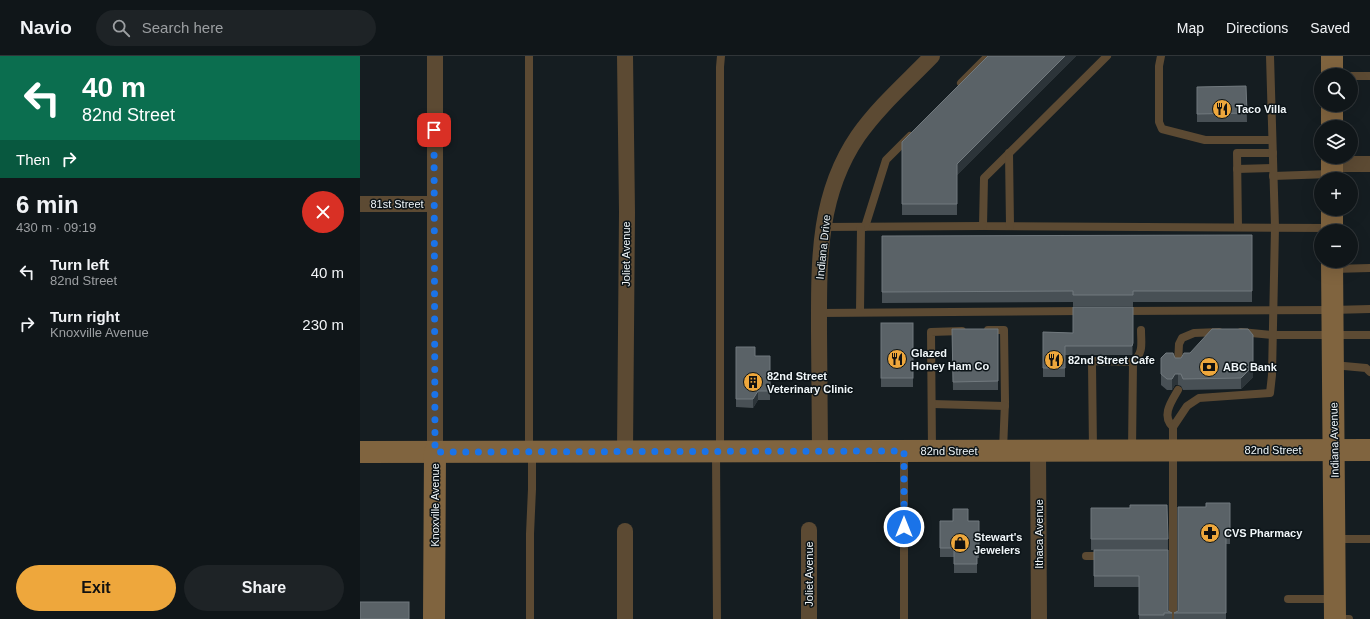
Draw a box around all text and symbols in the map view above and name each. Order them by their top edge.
search box [96,10,376,46]
text: Navio [20,17,72,38]
icon: search [110,17,132,39]
text: Search here [142,19,223,36]
text: Map [1177,20,1204,36]
text: Directions [1226,20,1288,36]
text: Saved [1310,20,1350,36]
map controls [1314,68,1358,268]
button: search [1314,68,1358,112]
icon: left [16,72,68,124]
text: 40 m [82,72,146,103]
restaurant icon: Taco Villa [1211,98,1233,120]
place label: Taco Villa [1236,103,1287,115]
text: 82nd Street [82,105,175,125]
pin [417,113,451,147]
icon: arrive [423,119,445,141]
button: layers [1314,120,1358,164]
icon: right [58,148,80,170]
text: Then [16,151,50,168]
button: + [1314,172,1358,216]
text: 6 min [16,191,79,218]
button: close [302,191,344,233]
street label: 81st Street [370,198,424,210]
street label: Indiana Drive [814,214,832,280]
text: 430 m · 09:19 [16,220,96,235]
street label: Joliet Avenue [620,221,632,287]
button: − [1314,224,1358,268]
text: Turn left [50,256,109,273]
icon: left [16,261,38,283]
text: 40 m [311,264,344,281]
text: 82nd Street [50,273,117,288]
text: Turn right [50,308,120,325]
icon: right [16,313,38,335]
text: 230 m [302,316,344,333]
text: Knoxville Avenue [50,325,149,340]
place label: Glazed Honey Ham Co [911,347,990,372]
restaurant icon: Glazed Honey Ham Co [886,348,908,370]
restaurant icon: 82nd Street Cafe [1043,349,1065,371]
place label: 82nd Street Cafe [1068,354,1155,366]
bank icon: ABC Bank [1198,356,1220,378]
place label: ABC Bank [1223,361,1278,373]
place label: 82nd Street Veterinary Clinic [767,370,853,395]
building icon: 82nd Street Veterinary Clinic [742,371,764,393]
street label: Indiana Avenue [1327,402,1341,478]
street label: 82nd Street [1245,444,1301,456]
street label: 82nd Street [921,445,977,457]
street label: Knoxville Avenue [429,463,441,547]
street label: Ithaca Avenue [1033,499,1045,569]
position arrow [883,506,925,548]
pharmacy icon: CVS Pharmacy [1199,522,1221,544]
place label: CVS Pharmacy [1224,527,1303,539]
place label: Stewart's Jewelers [974,531,1022,556]
shop icon: Stewart's Jewelers [949,532,971,554]
street label: Joliet Avenue [803,541,815,607]
button: Exit [16,565,176,611]
button: Share [184,565,344,611]

